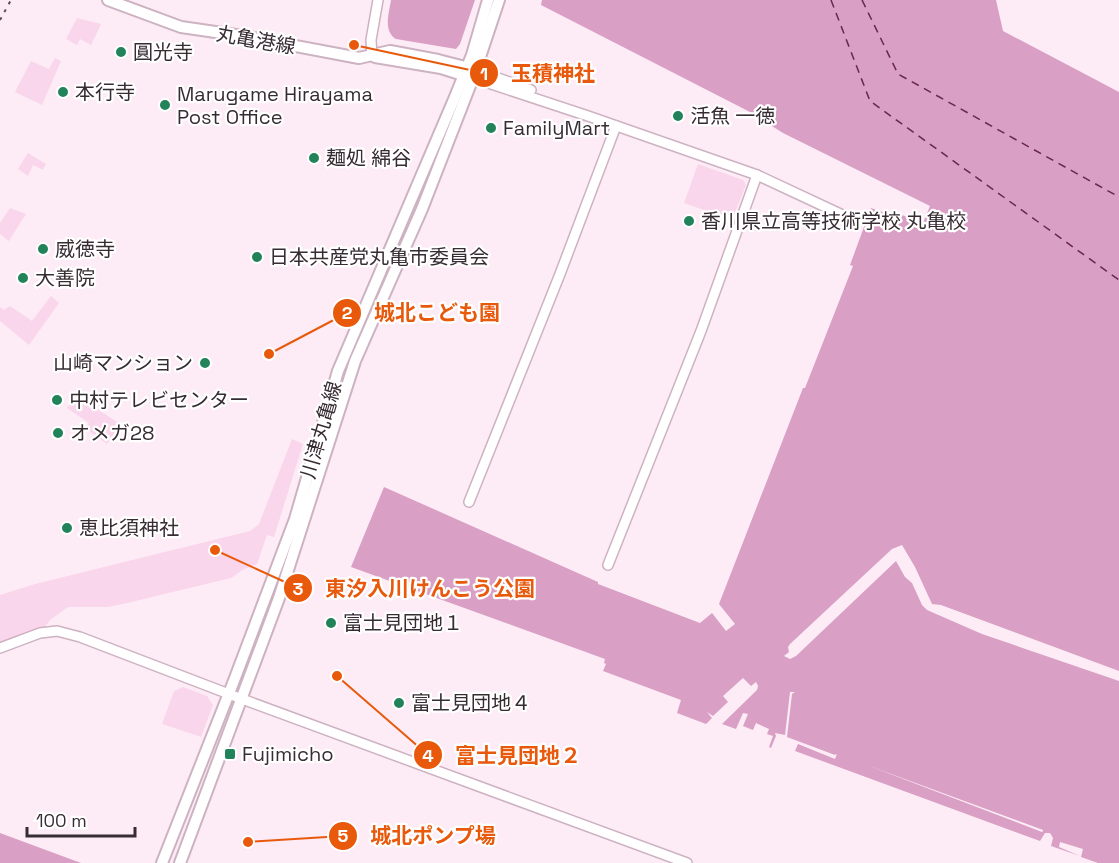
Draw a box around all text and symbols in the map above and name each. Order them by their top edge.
street label: 丸亀港線 [214,20,298,60]
place label: 圓光寺 [133,39,193,65]
marker: 圓光寺 [114,45,128,59]
callout: 玉積神社 [469,54,607,93]
text: 玉積神社 [511,60,595,87]
text: 1 [480,62,488,85]
place label: 本行寺 [75,79,135,105]
place label: Marugame Hirayama Post Office [177,81,373,130]
marker: 本行寺 [56,85,70,99]
marker: Marugame Hirayama Post Office [158,98,172,112]
place label: 活魚 一徳 [690,103,775,129]
marker: 活魚 一徳 [671,109,685,123]
place label: FamilyMart [503,115,610,141]
marker: FamilyMart [484,121,498,135]
place label: 麺処 綿谷 [326,145,411,171]
marker: 麺処 綿谷 [307,151,321,165]
place label: 香川県立高等技術学校 丸亀校 [701,208,966,234]
marker: 香川県立高等技術学校 丸亀校 [682,214,696,228]
place label: 威徳寺 [55,236,115,262]
marker: 威徳寺 [36,242,50,256]
place label: 日本共産党丸亀市委員会 [269,244,489,270]
marker: 日本共産党丸亀市委員会 [250,250,264,264]
place label: 大善院 [35,265,95,291]
marker: 大善院 [16,271,30,285]
callout: 城北こども園 [332,293,512,332]
text: 城北こども園 [374,299,500,326]
text: 2 [342,301,353,324]
place label: 山崎マンション [53,350,193,376]
marker: 山崎マンション [198,356,212,370]
street label: 川津丸亀線 [295,378,347,482]
place label: 中村テレビセンター [69,387,249,413]
marker: 中村テレビセンター [50,393,64,407]
place label: オメガ28 [70,420,155,446]
marker: オメガ28 [51,426,65,440]
place label: 恵比須神社 [79,515,179,541]
marker: 恵比須神社 [60,521,74,535]
callout: 東汐入川けんこう公園 [283,569,547,608]
text: 東汐入川けんこう公園 [325,575,535,602]
text: 3 [293,577,304,600]
place label: 富士見団地１ [343,610,463,636]
marker: 富士見団地１ [324,616,338,630]
place label: 富士見団地４ [411,690,531,716]
marker: 富士見団地４ [392,696,406,710]
callout: 富士見団地２ [413,736,593,775]
place label: Fujimicho [242,741,334,767]
text: 富士見団地２ [455,742,581,769]
text: 4 [422,744,434,767]
marker: Fujimicho [223,747,237,761]
scale bar [27,800,135,838]
text: 100 m [36,809,87,832]
callout: 城北ポンプ場 [328,816,508,855]
text: 城北ポンプ場 [370,822,496,849]
text: 5 [338,824,349,847]

